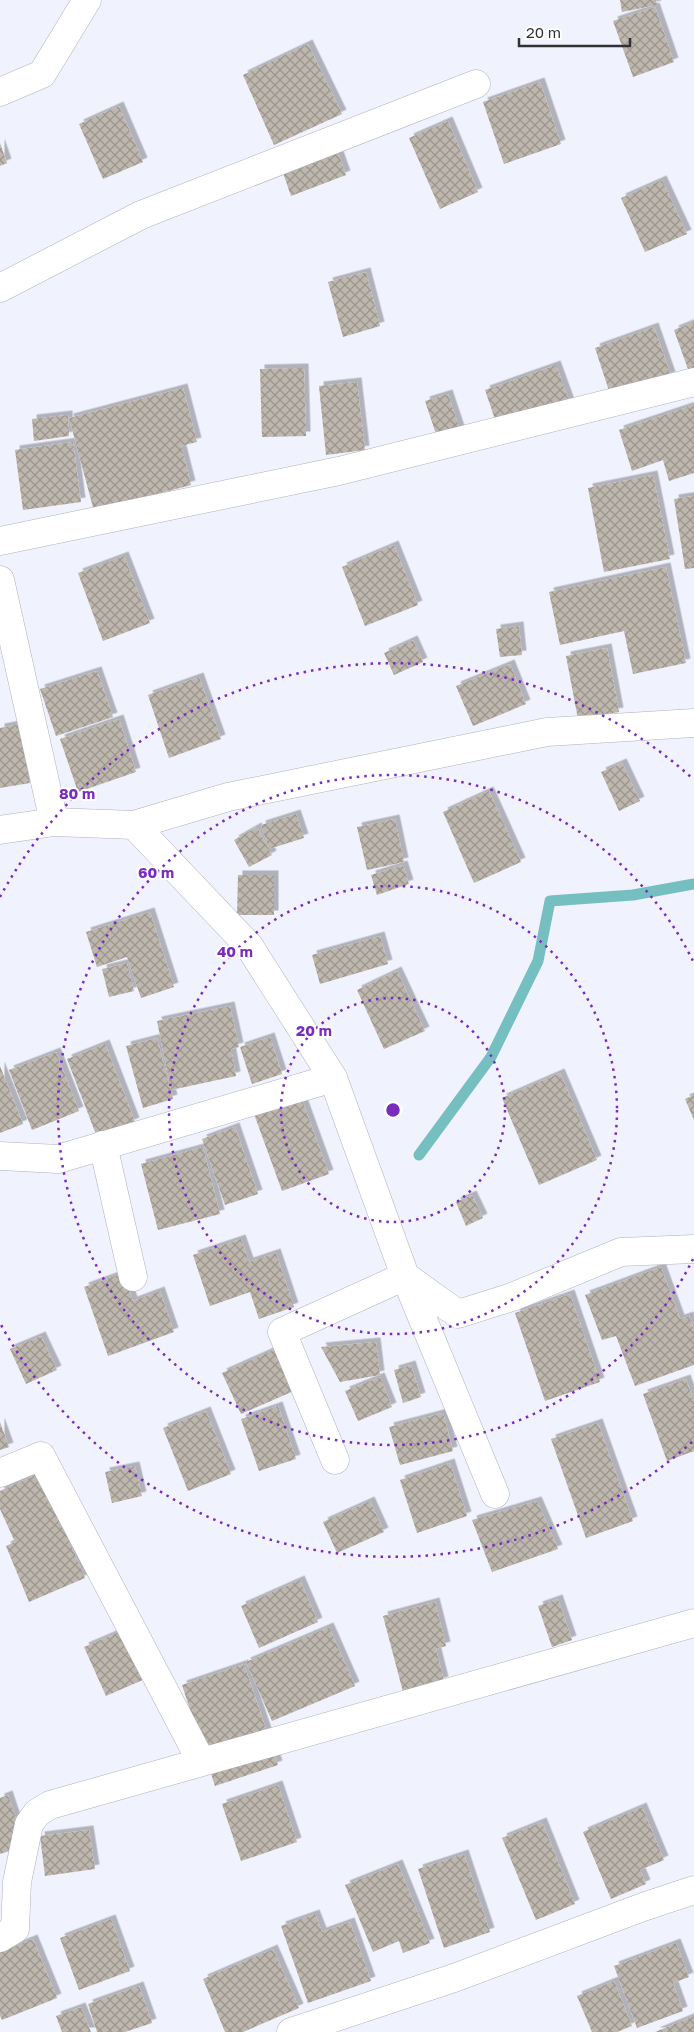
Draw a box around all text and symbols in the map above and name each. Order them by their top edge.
scale bar [519,15,630,47]
text: 20 m [526,23,561,41]
text: 80 m [59,784,95,802]
text: 60 m [138,863,174,881]
text: 40 m [217,942,253,960]
text: 20 m [296,1021,332,1039]
centre of rings [384,1101,402,1119]

